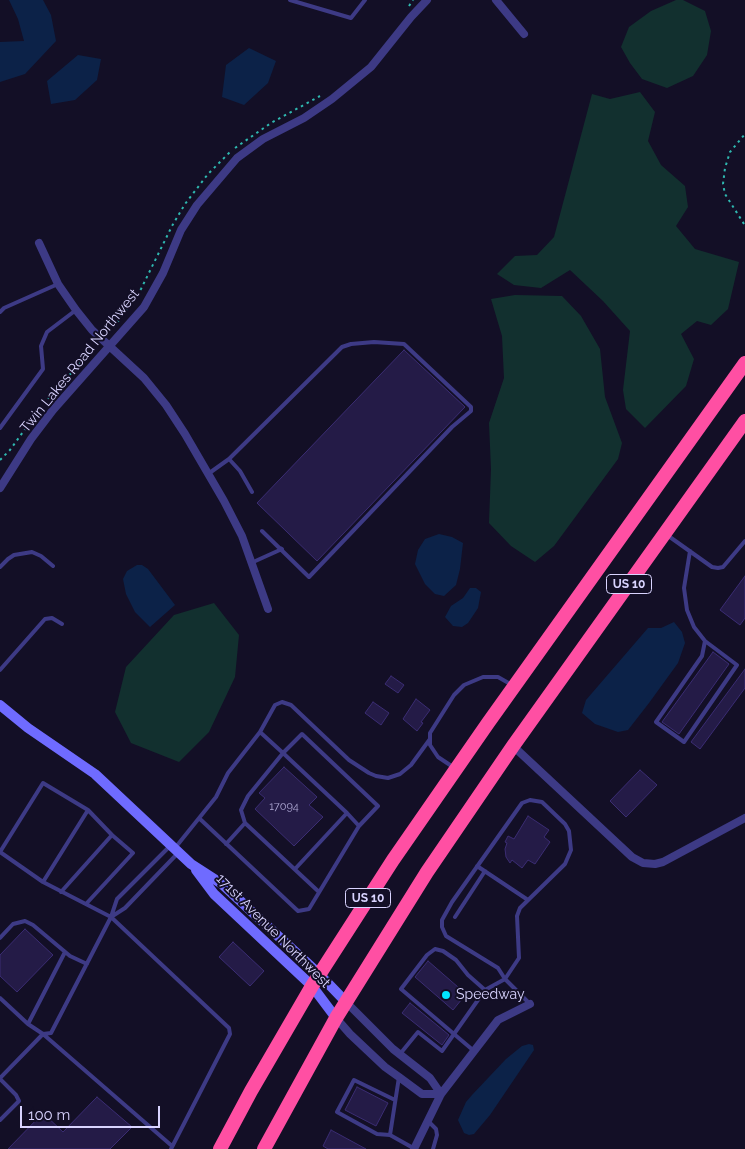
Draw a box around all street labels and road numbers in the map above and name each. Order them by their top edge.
street label: Twin Lakes Road Northwest [17,286,143,436]
road number: US 10 [606,574,652,594]
street label: 171st Avenue Northwest [212,870,334,992]
road number: US 10 [346,888,390,908]

